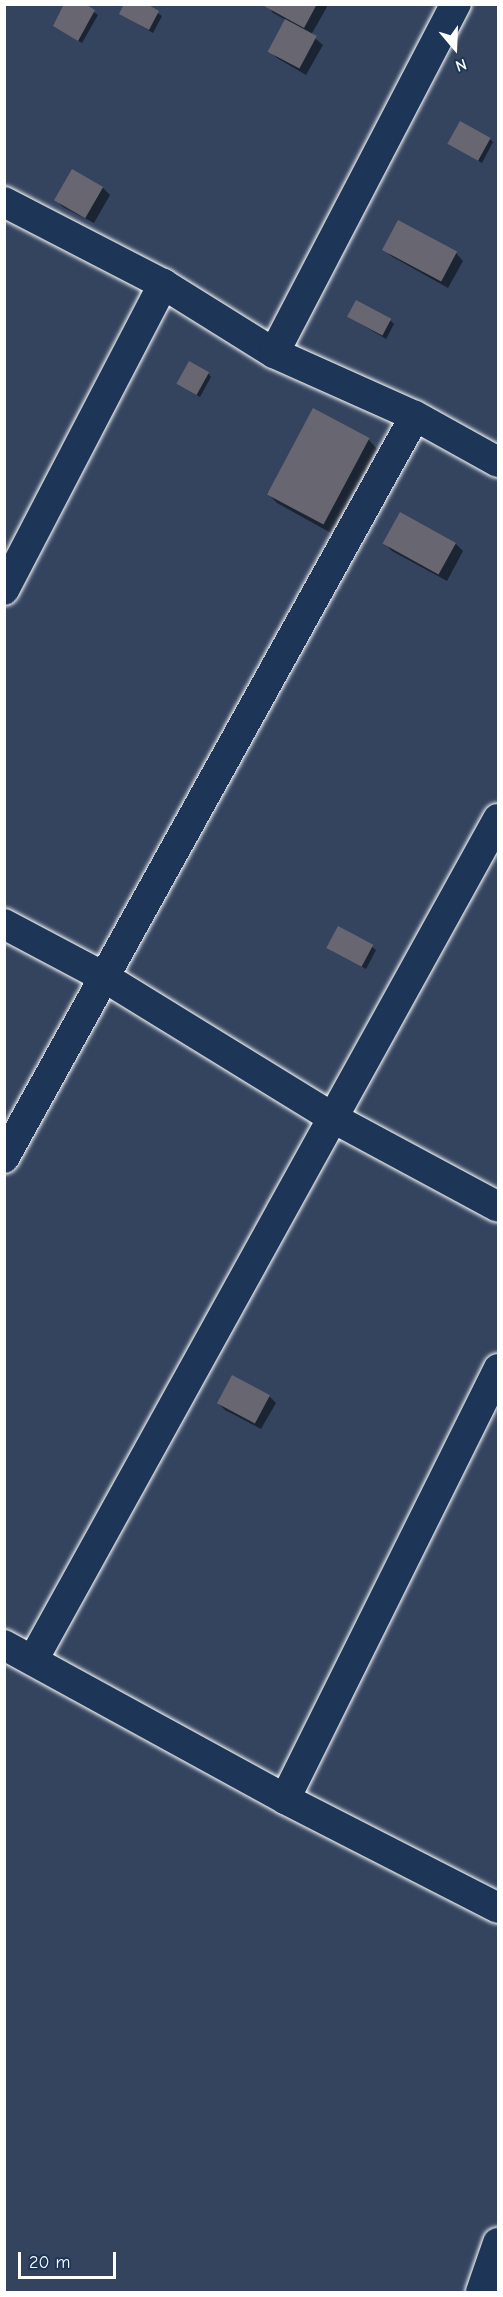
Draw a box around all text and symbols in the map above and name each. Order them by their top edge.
north arrow [425,18,485,78]
text: N [453,55,469,75]
scale bar [21,2240,118,2278]
text: 20 m [29,2252,70,2273]

